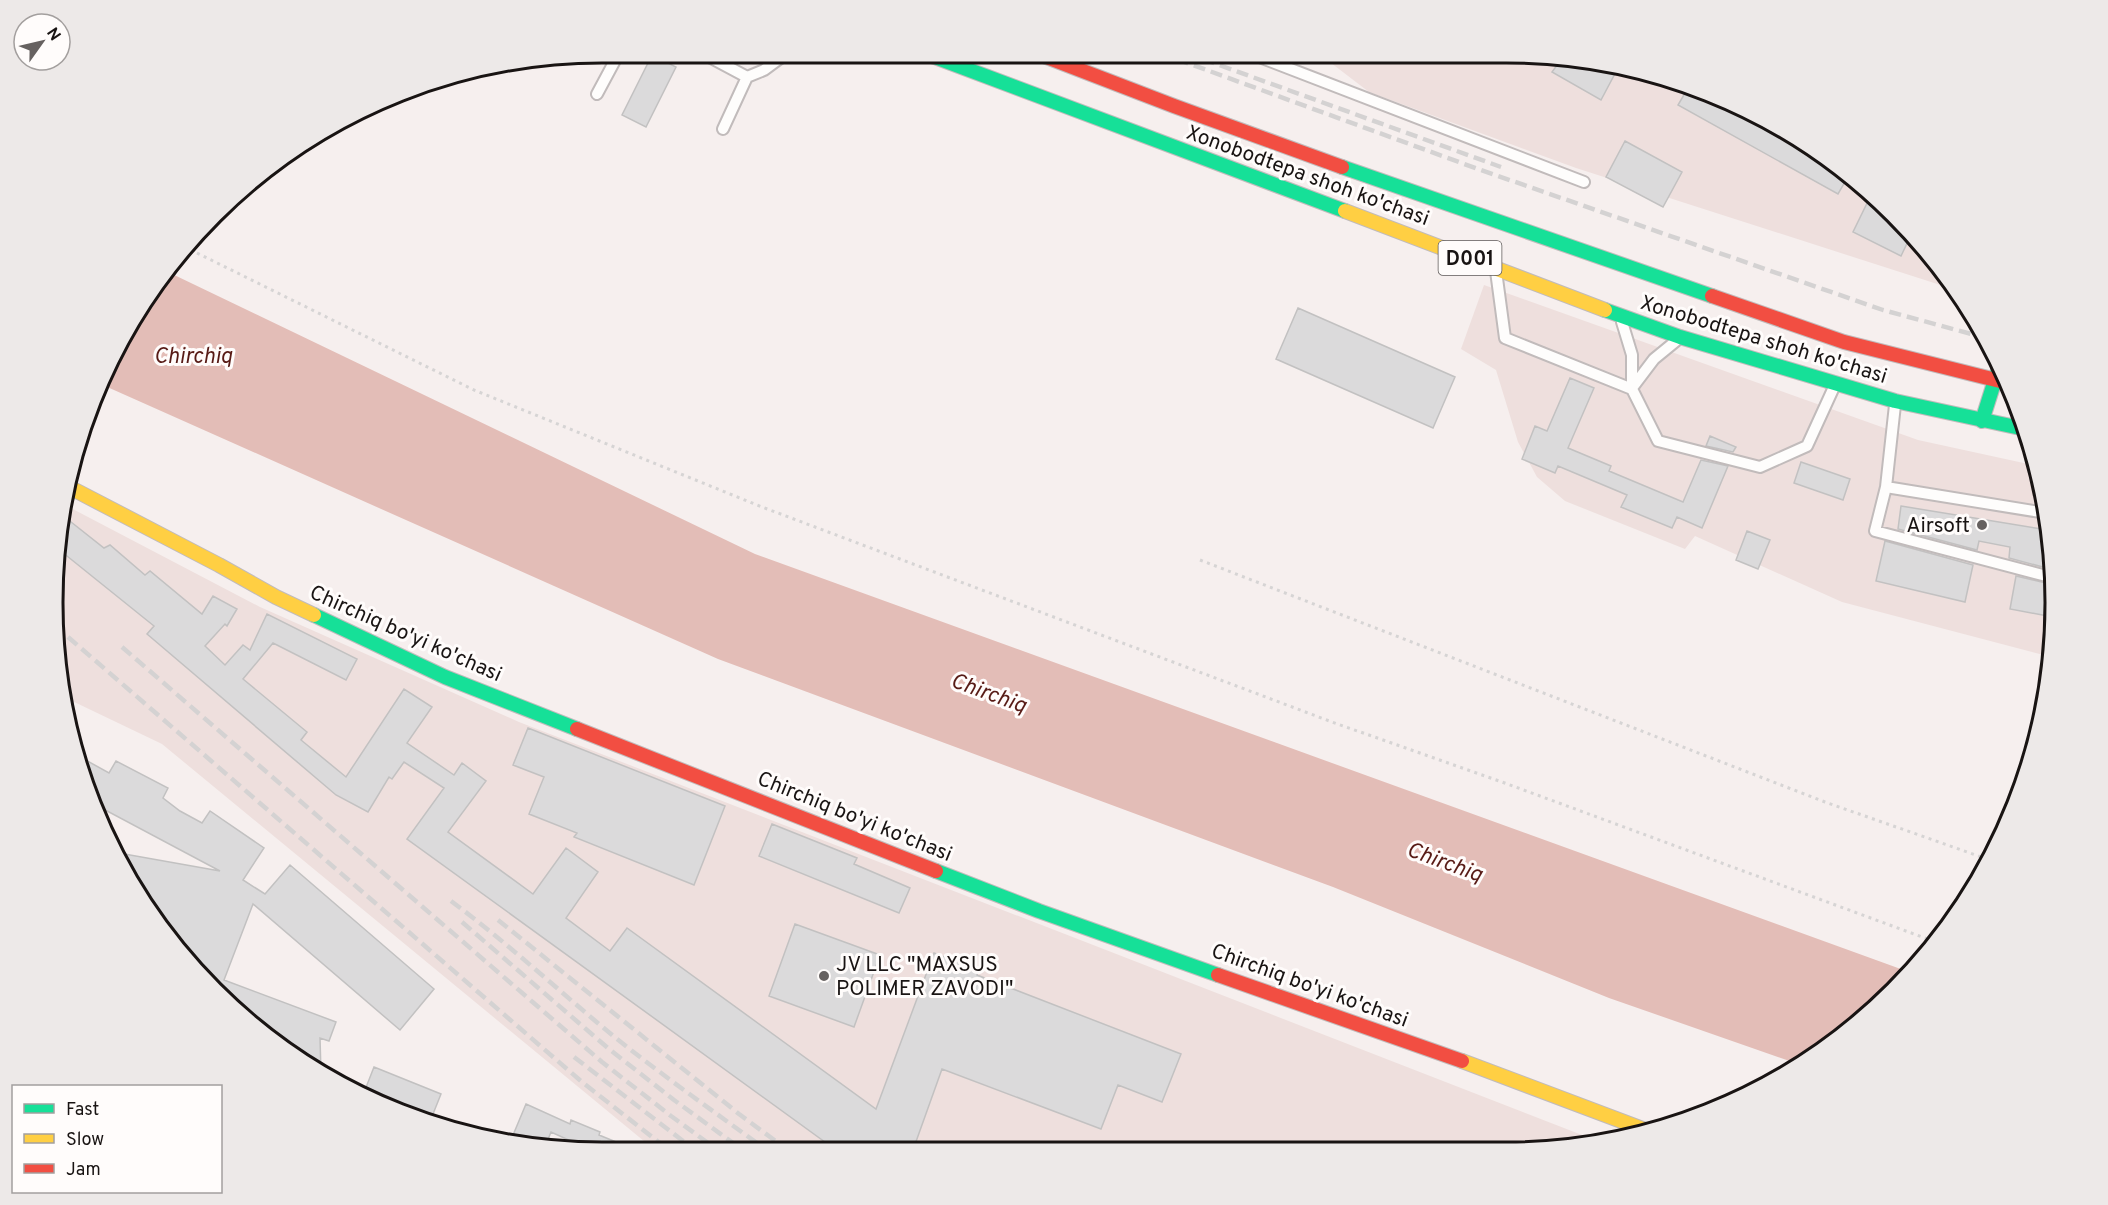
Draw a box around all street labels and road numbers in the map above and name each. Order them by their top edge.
street label: Xonobodtepa shoh ko'chasi [1182,120,1433,233]
road number: D001 [1438,241,1502,275]
street label: Xonobodtepa shoh ko'chasi [1637,290,1890,391]
street label: Chirchiq bo'yi ko'chasi [305,580,506,689]
street label: Chirchiq bo'yi ko'chasi [753,766,956,869]
street label: Chirchiq bo'yi ko'chasi [1207,938,1412,1035]

